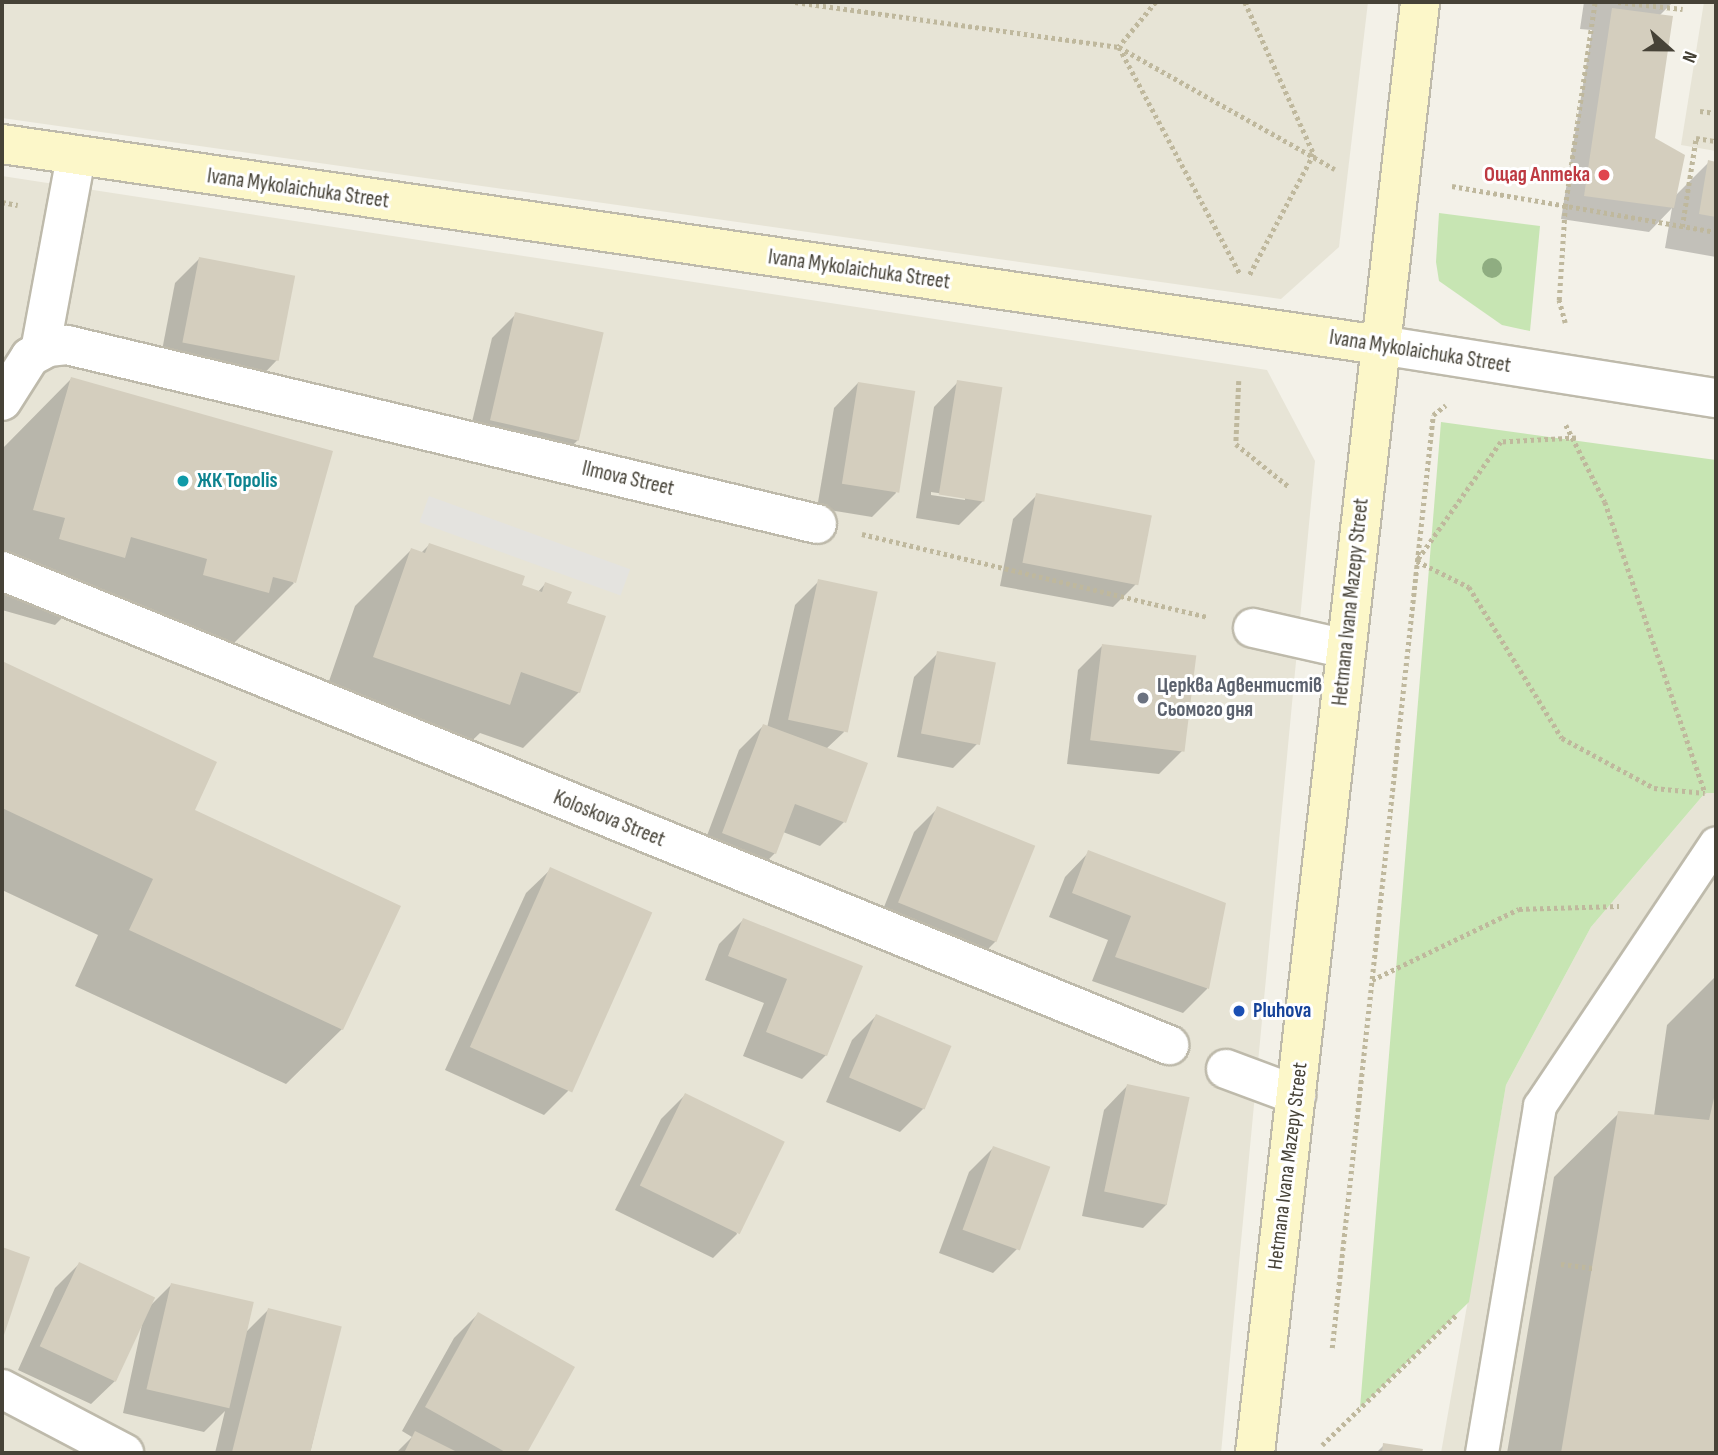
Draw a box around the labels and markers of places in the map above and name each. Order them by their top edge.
place label: Ощад Аптека [1484,162,1590,188]
marker: Ощад Аптека [1596,167,1612,183]
place label: ЖК Topolis [197,468,278,494]
marker: ЖК Topolis [175,473,191,489]
place label: Церква Адвентистів Сьомого дня [1157,673,1322,723]
marker: Церква Адвентистів Сьомого дня [1135,690,1151,706]
place label: Pluhova [1253,998,1311,1024]
marker: Pluhova [1231,1003,1247,1019]

